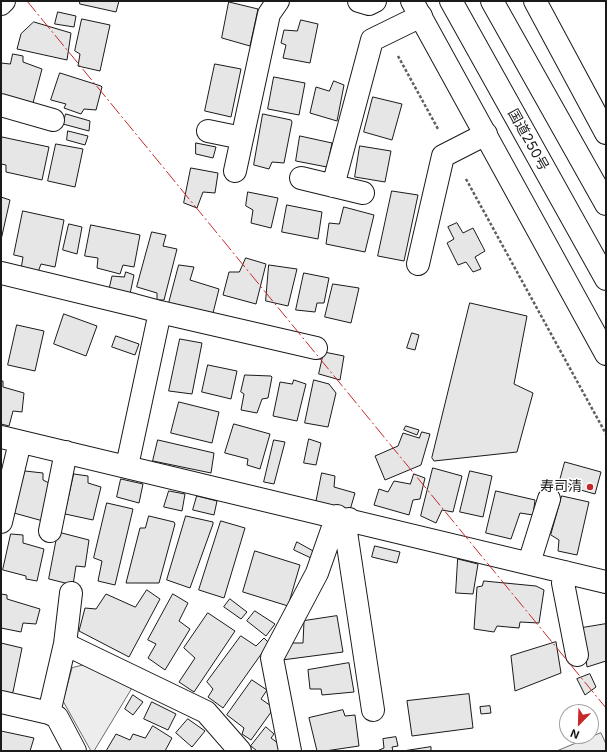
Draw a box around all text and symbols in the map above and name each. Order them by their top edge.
street label: 国道250号 [504,106,552,174]
place label: 寿司清 [540,479,582,495]
marker: 寿司清 [585,482,595,492]
north arrow [559,704,599,744]
text: N [568,726,581,742]

